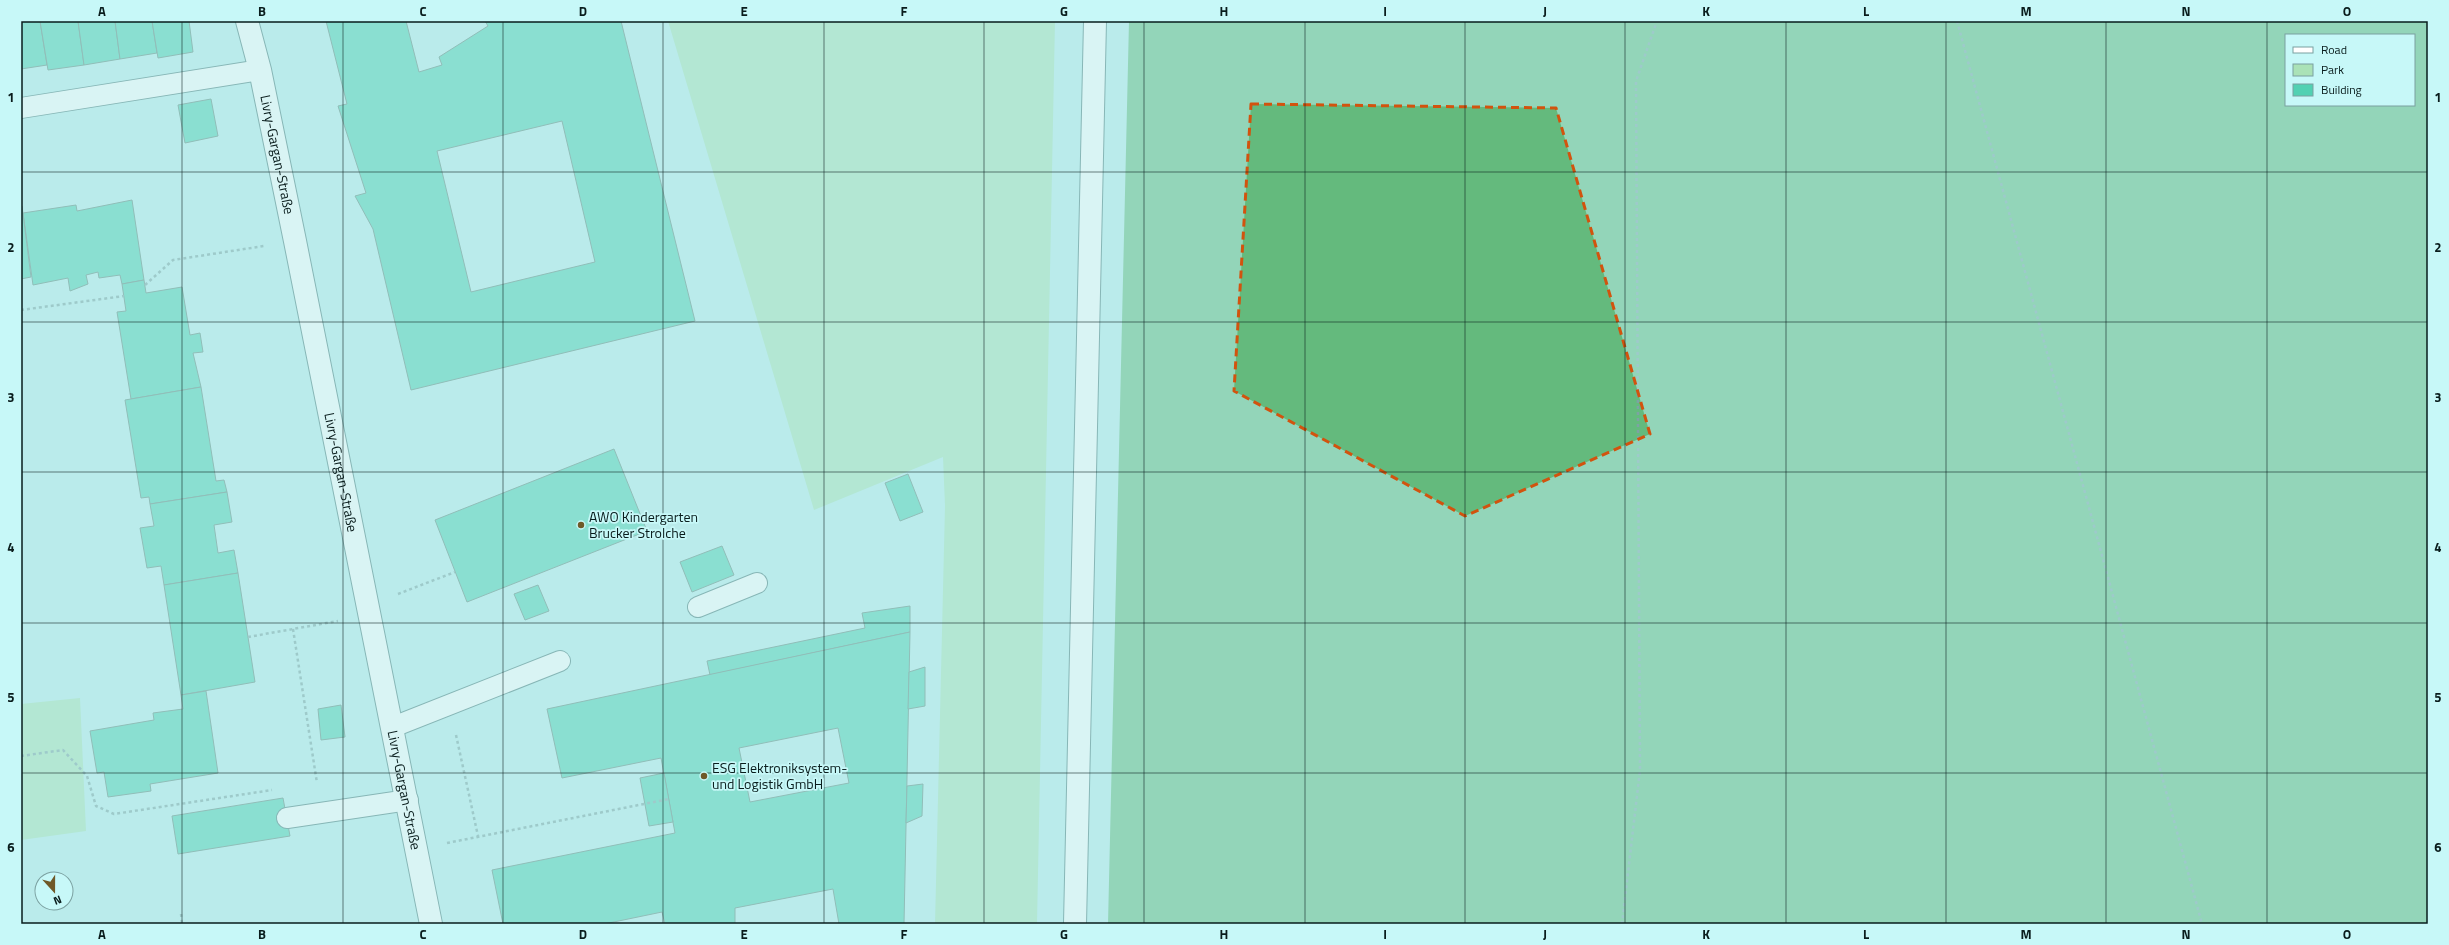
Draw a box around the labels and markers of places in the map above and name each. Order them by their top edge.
place label: AWO Kindergarten Brucker Strolche [589,506,698,543]
marker: AWO Kindergarten Brucker Strolche [576,520,586,530]
place label: ESG Elektroniksystem- und Logistik GmbH [712,757,847,794]
marker: ESG Elektroniksystem- und Logistik GmbH [699,771,709,781]

